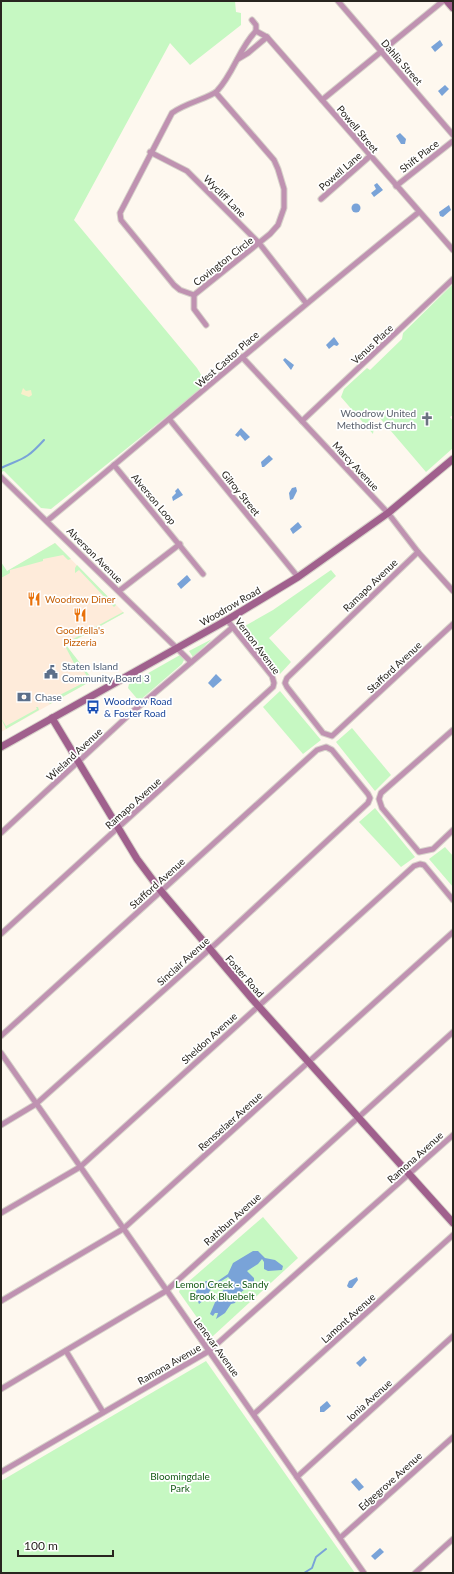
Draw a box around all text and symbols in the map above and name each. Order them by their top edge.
street label: Dahlia Street [379,37,425,88]
street label: Powell Street [335,103,382,155]
street label: Shift Place [397,137,441,175]
street label: Powell Lane [316,149,364,193]
street label: Wycliff Lane [201,172,249,220]
street label: Covington Circle [191,234,255,288]
street label: Venus Place [349,322,395,366]
street label: West Castor Place [193,328,261,390]
place label: Woodrow United Methodist Church [337,407,416,431]
church icon: Woodrow United Methodist Church [419,411,435,427]
street label: Marcy Avenue [330,439,382,493]
street label: Gilroy Street [219,468,263,518]
street label: Alverson Loop [129,471,179,527]
street label: Alverson Avenue [65,525,125,585]
street label: Ramapo Avenue [340,556,400,614]
street label: Woodrow Road [197,584,263,628]
restaurant icon: Woodrow Diner [26,591,42,607]
place label: Woodrow Diner [45,593,116,605]
restaurant icon: Goodfella's Pizzeria [72,607,88,623]
street label: Vernon Avenue [233,616,283,676]
place label: Goodfella's Pizzeria [56,624,104,648]
street label: Stafford Avenue [364,639,424,695]
place label: Staten Island Community Board 3 [62,660,150,684]
public building icon: Staten Island Community Board 3 [43,664,59,680]
bank icon: Chase [16,689,32,705]
place label: Chase [35,691,62,703]
place label: Woodrow Road & Foster Road [104,695,172,719]
bus stop icon: Woodrow Road & Foster Road [85,699,101,715]
street label: Wieland Avenue [44,725,104,783]
street label: Ramapo Avenue [103,775,163,831]
street label: Stafford Avenue [127,855,187,911]
street label: Sinclair Avenue [154,934,212,988]
street label: Foster Road [223,952,267,1000]
street label: Sheldon Avenue [179,1010,239,1066]
street label: Rensselaer Avenue [195,1089,265,1153]
street label: Ramona Avenue [385,1129,445,1185]
street label: Rathbun Avenue [201,1190,263,1248]
park label: Lemon Creek - Sandy Brook Bluebelt [175,1278,269,1302]
street label: Lamont Avenue [319,1291,377,1345]
street label: Lenevar Avenue [192,1315,242,1379]
street label: Ramona Avenue [135,1341,203,1387]
street label: Ionia Avenue [344,1377,394,1423]
street label: Edgegrove Avenue [356,1449,424,1513]
park label: Bloomingdale Park [150,1470,210,1494]
scale bar [18,1532,113,1558]
text: 100 m [24,1538,58,1553]

